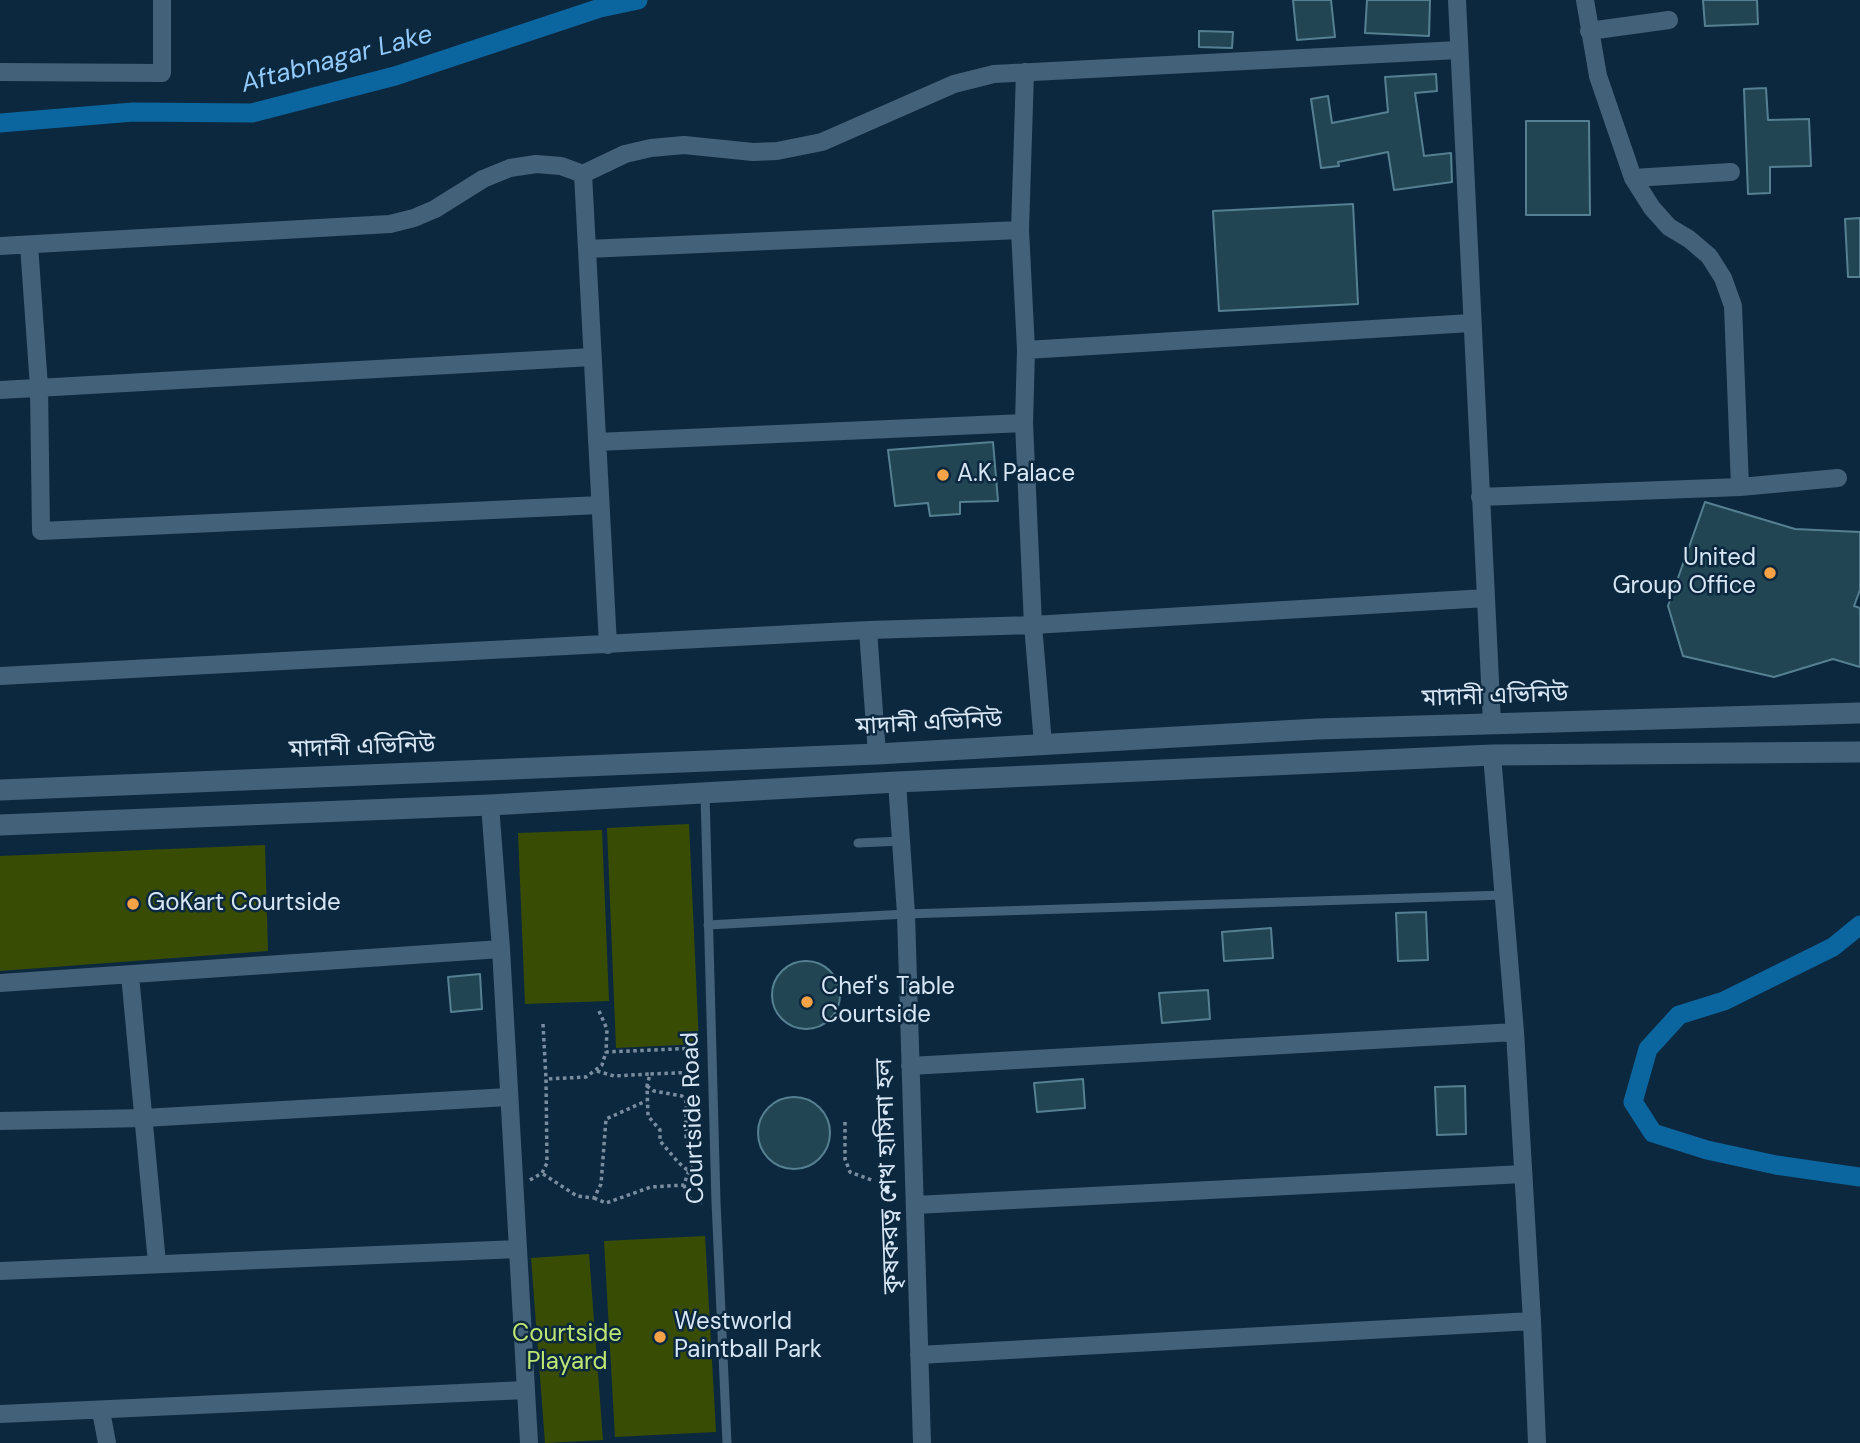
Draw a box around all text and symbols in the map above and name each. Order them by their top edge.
water label: Aftabnagar Lake [238,19,436,101]
place label: A.K. Palace [957,461,1075,489]
marker: A.K. Palace [935,467,951,483]
place label: United Group Office [1612,545,1756,601]
marker: United Group Office [1762,565,1778,581]
street label: মাদানী এভিনিউ [1421,680,1569,714]
street label: মাদানী এভিনিউ [855,706,1003,742]
street label: মাদানী এভিনিউ [288,731,436,765]
place label: GoKart Courtside [147,890,341,918]
marker: GoKart Courtside [125,896,141,912]
place label: Chef's Table Courtside [821,974,955,1030]
marker: Chef's Table Courtside [799,994,815,1010]
street label: Courtside Road [677,1031,711,1205]
street label: কৃষকরত্ন শেখ হাসিনা হল [871,1058,907,1294]
place label: Westworld Paintball Park [674,1309,822,1365]
park label: Courtside Playard [512,1321,622,1377]
marker: Westworld Paintball Park [652,1329,668,1345]

